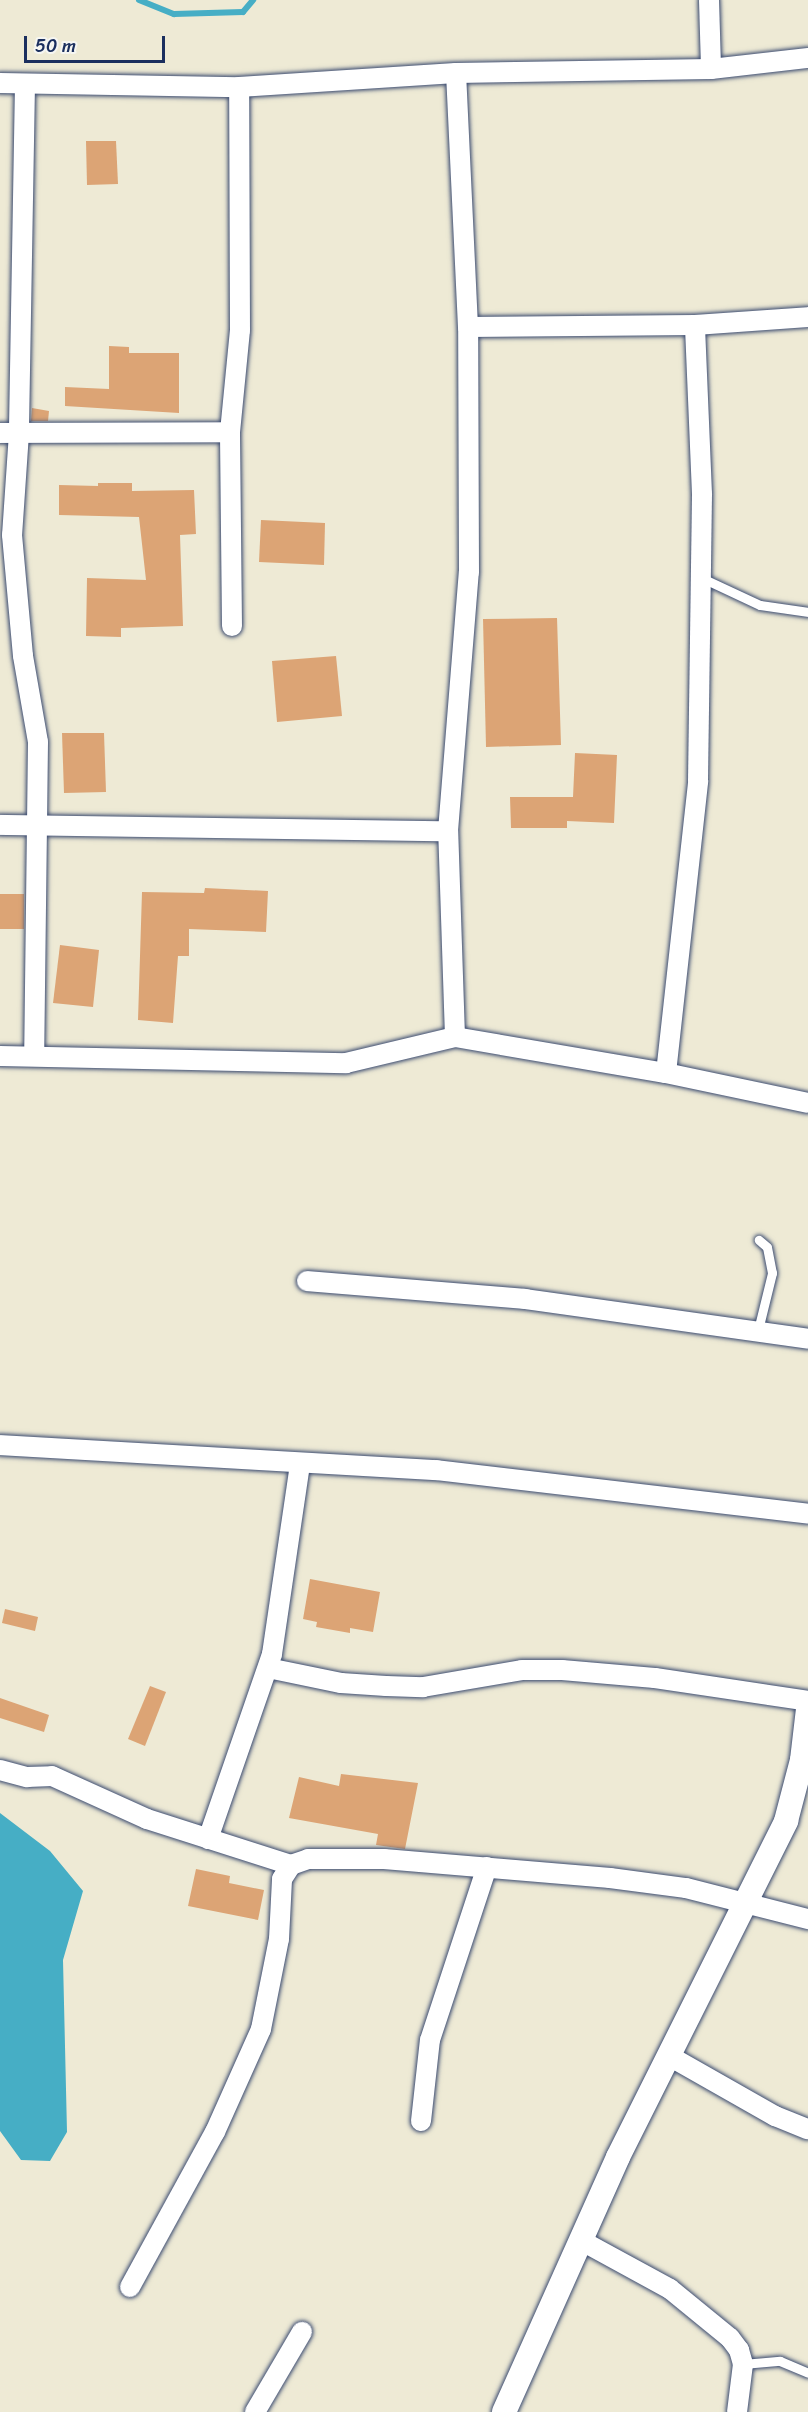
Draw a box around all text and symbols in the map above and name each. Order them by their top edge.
scale bar [27,24,168,62]
text: 50 m [35,30,76,62]

